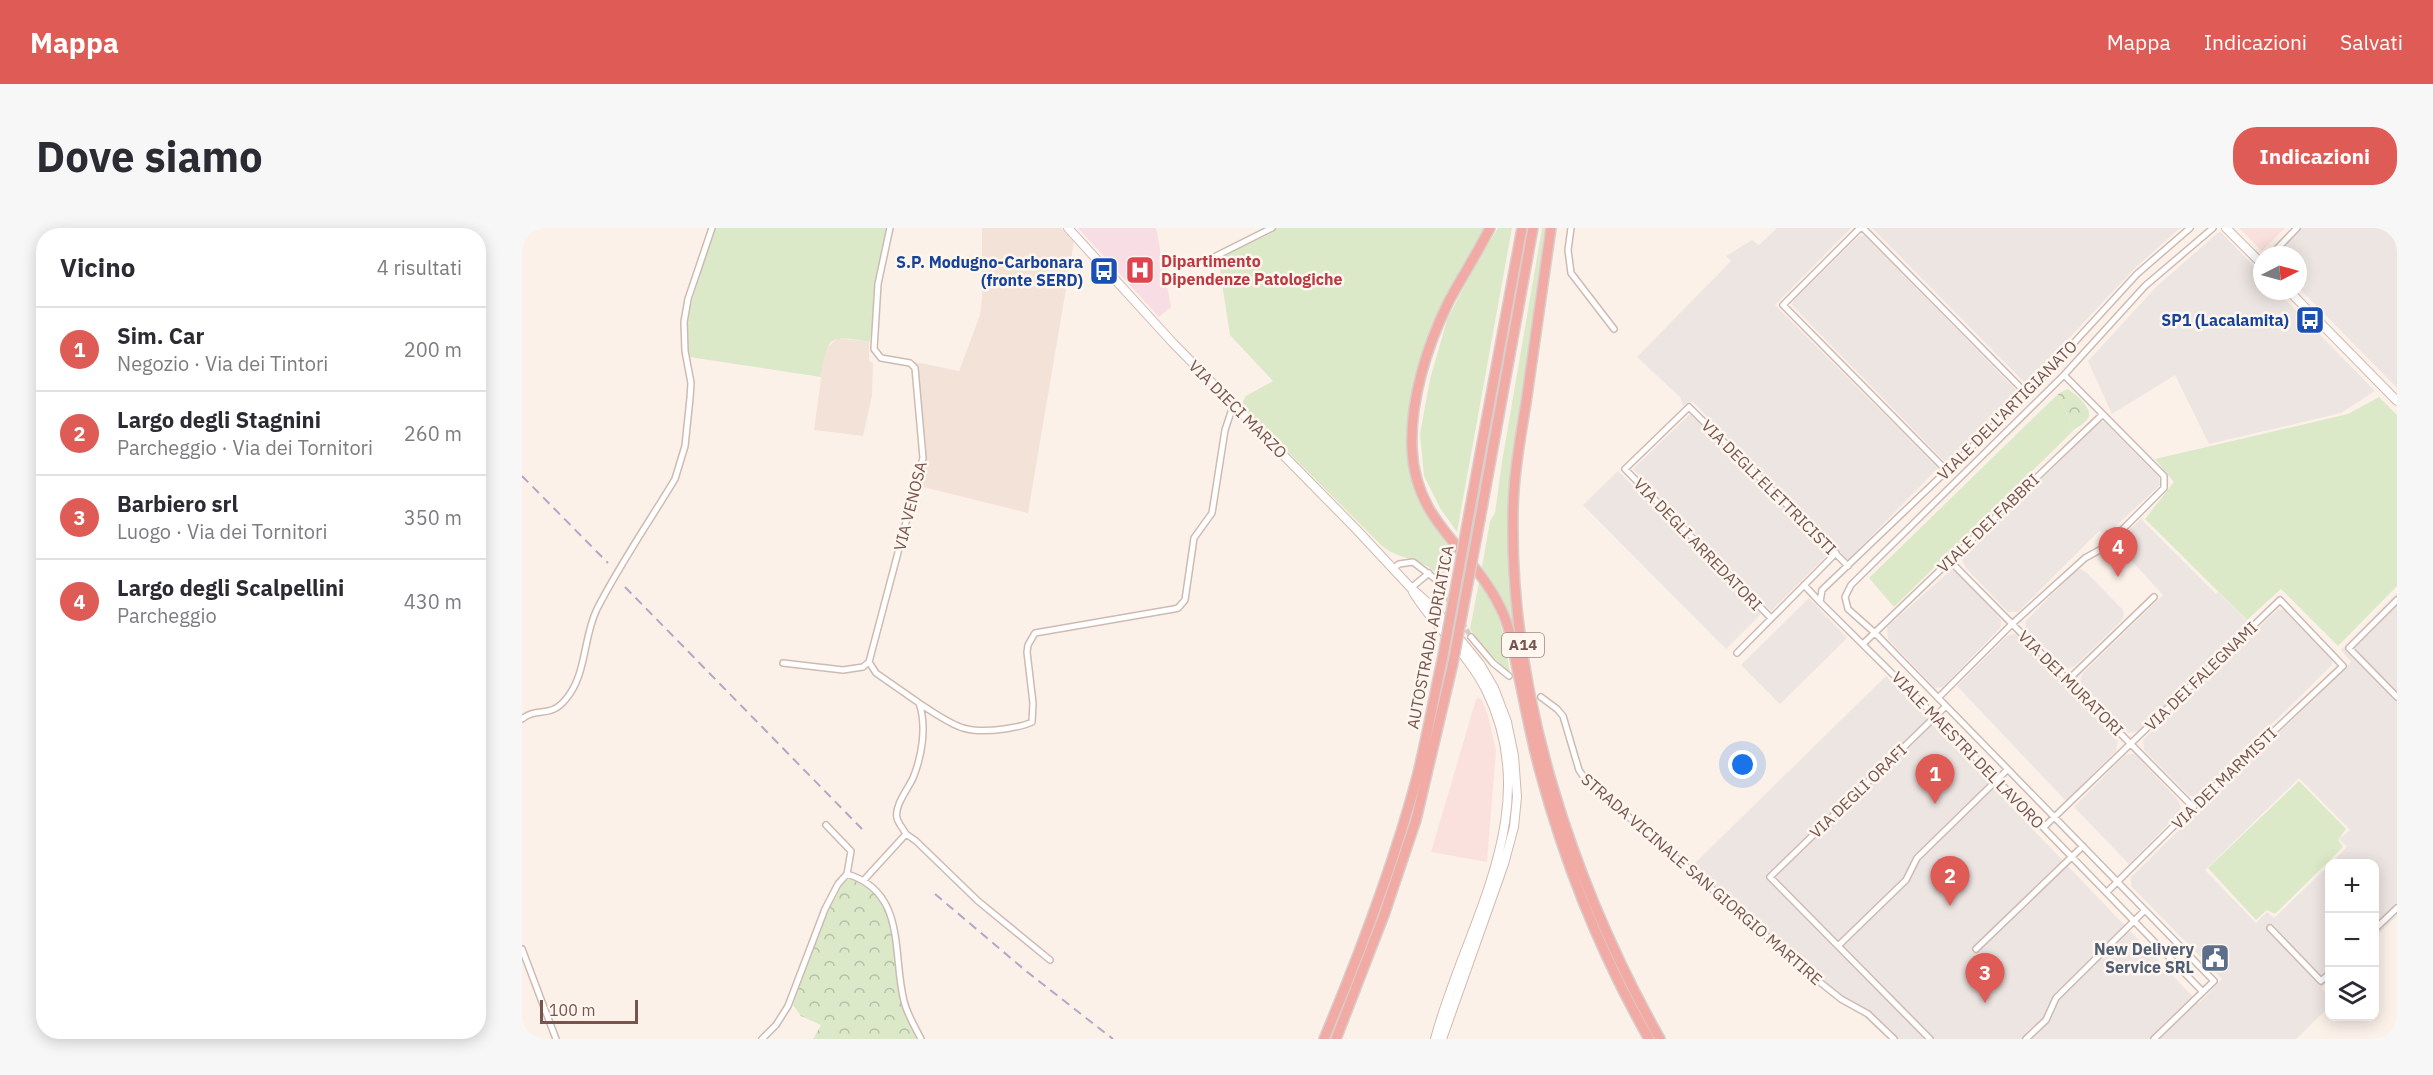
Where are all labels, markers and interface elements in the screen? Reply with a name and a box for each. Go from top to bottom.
text: Mappa [30,24,119,61]
text: Mappa [2107,28,2171,56]
text: Indicazioni [2204,28,2307,56]
text: Salvati [2340,28,2403,56]
button: Indicazioni [2233,127,2397,185]
text: Dove siamo [36,129,263,184]
north arrow [2253,246,2307,300]
text: Vicino [60,250,135,284]
place label: Dipartimento Dipendenze Patologiche [1161,251,1343,289]
place label: S.P. Modugno-Carbonara (fronte SERD) [896,252,1083,290]
text: 4 risultati [377,254,462,281]
hospital icon: Dipartimento Dipendenze Patologiche [1124,254,1156,286]
bus stop icon: S.P. Modugno-Carbonara (fronte SERD) [1088,255,1120,287]
bus stop icon: SP1 (Lacalamita) [2294,304,2326,336]
place label: SP1 (Lacalamita) [2161,310,2289,330]
text: Sim. Car [117,321,204,350]
text: 1 [74,336,86,363]
text: 200 m [404,336,462,363]
street label: VIALE DELL'ARTIGIANATO [1933,336,2081,484]
text: Negozio · Via dei Tintori [117,350,328,377]
street label: VIA DIECI MARZO [1185,356,1291,462]
text: Largo degli Stagnini [117,405,321,434]
street label: VIA DEGLI ELETTRICISTI [1697,415,1841,559]
text: 2 [74,420,86,447]
text: 260 m [404,420,462,447]
text: Parcheggio · Via dei Tornitori [117,434,373,461]
street label: VIA VENOSA [889,459,931,553]
street label: VIALE DEI FABBRI [1933,469,2043,577]
street label: VIA DEGLI ARREDATORI [1630,474,1766,614]
text: Barbiero srl [117,489,238,518]
text: 3 [74,504,86,531]
text: 350 m [404,504,462,531]
text: Luogo · Via dei Tornitori [117,518,327,545]
pin: 4 [2098,528,2138,577]
street label: AUTOSTRADA ADRIATICA [1402,543,1458,731]
text: Largo degli Scalpellini [117,573,344,602]
text: 4 [74,588,86,615]
text: 430 m [404,588,462,615]
text: Parcheggio [117,602,217,629]
street label: VIA DEI FALEGNAMI [2141,617,2261,735]
street label: VIA DEI MURATORI [2014,626,2128,740]
road number: A14 [1502,633,1544,657]
street label: VIALE MAESTRI DEL LAVORO [1888,667,2048,833]
street label: VIA DEI MARMISTI [2167,723,2281,833]
street label: VIA DEGLI ORAFI [1805,740,1911,842]
your location [1728,750,1757,779]
pin: 1 [1916,754,1954,804]
street label: STRADA VICINALE SAN GIORGIO MARTIRE [1577,769,1827,989]
pin: 2 [1930,856,1970,906]
map controls [2325,859,2379,1021]
button: + [2325,859,2379,913]
button: − [2325,913,2379,967]
place label: New Delivery Service SRL [2094,939,2194,977]
public building icon: New Delivery Service SRL [2199,942,2231,974]
pin: 3 [1966,954,2004,1003]
button: layers [2325,967,2379,1021]
scale bar [540,997,638,1024]
text: 100 m [549,1000,596,1020]

